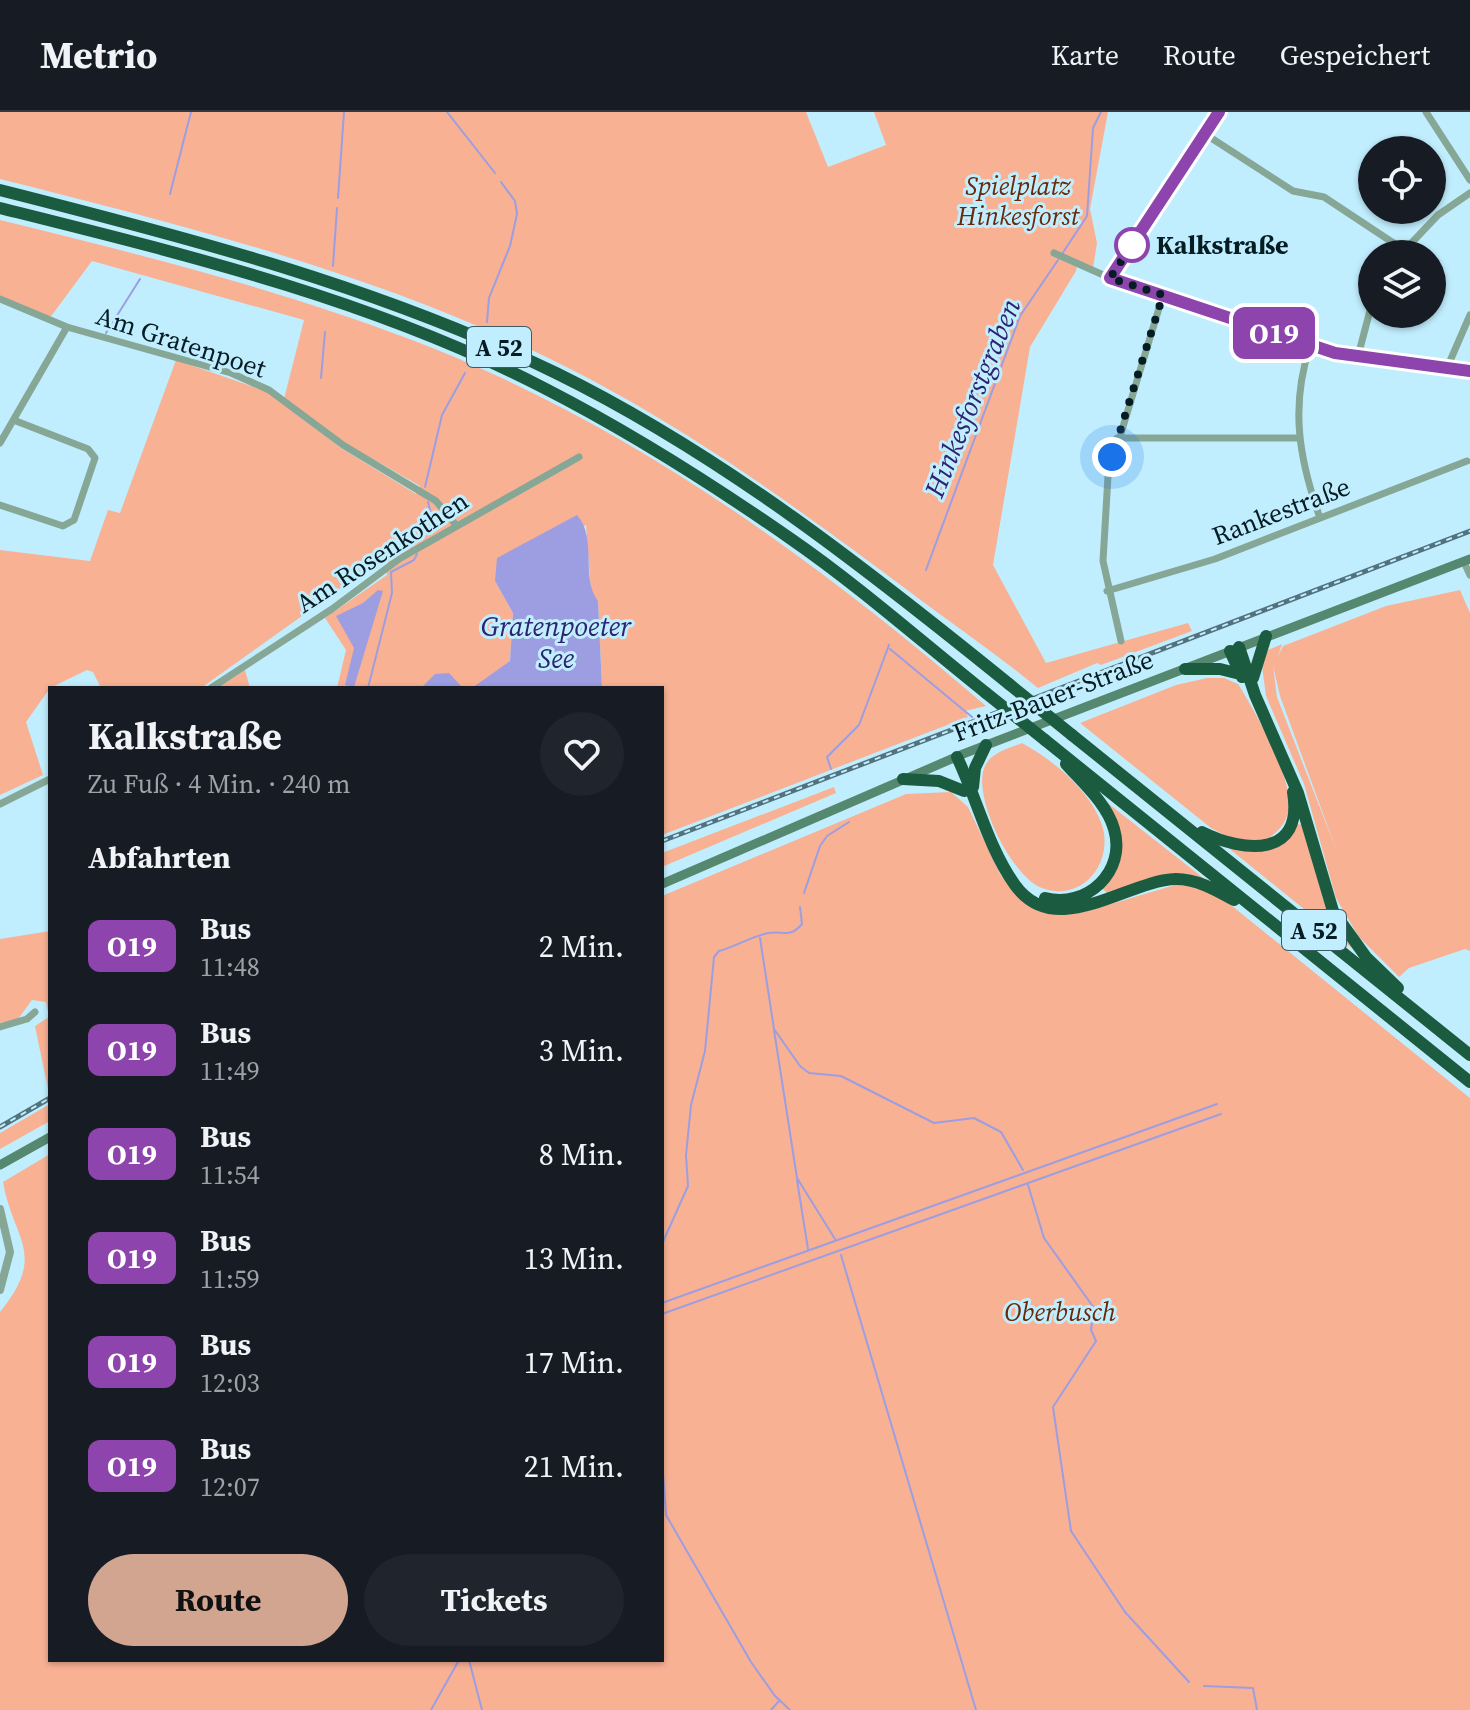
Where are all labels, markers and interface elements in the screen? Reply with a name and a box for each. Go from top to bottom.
text: Metrio [40,29,158,81]
text: Karte [1051,36,1119,74]
text: Route [1163,36,1236,74]
text: Gespeichert [1280,36,1430,74]
map controls [1358,136,1446,328]
button: locate [1358,136,1446,224]
park label: Spielplatz Hinkesforst [956,168,1081,234]
place label: Kalkstraße [1156,227,1289,263]
marker: Kalkstraße [1115,228,1149,262]
button: layers [1358,240,1446,328]
water label: Hinkesforstgraben [914,293,1029,504]
street label: Am Gratenpoet [91,298,271,387]
line badge: O19 [1228,307,1320,359]
text: O19 [1249,314,1299,352]
road number: A 52 [467,327,531,367]
your location [1092,437,1132,477]
street label: Rankestraße [1207,468,1355,554]
street label: Am Rosenkothen [289,483,475,621]
water label: Gratenpoeter See [481,607,632,677]
street label: Fritz-Bauer-Straße [948,641,1158,751]
text: Kalkstraße [88,710,282,762]
button: heart [540,712,624,796]
text: Zu Fuß · 4 Min. · 240 m [88,766,350,802]
text: Abfahrten [88,837,231,878]
text: Bus [200,908,251,949]
road number: A 52 [1282,910,1346,950]
text: 2 Min. [539,926,624,967]
text: O19 [107,927,157,965]
text: 11:48 [200,949,260,985]
text: Bus [200,1012,251,1053]
text: 3 Min. [539,1030,624,1071]
text: O19 [107,1031,157,1069]
text: 11:49 [200,1053,260,1089]
text: Bus [200,1116,251,1157]
text: 8 Min. [539,1134,624,1175]
text: O19 [107,1135,157,1173]
text: 11:54 [200,1157,260,1193]
text: Bus [200,1220,251,1261]
text: 13 Min. [524,1238,624,1279]
text: O19 [107,1239,157,1277]
text: 11:59 [200,1261,260,1297]
park label: Oberbusch [1004,1294,1116,1330]
text: Bus [200,1324,251,1365]
text: 17 Min. [524,1342,624,1383]
text: O19 [107,1343,157,1381]
text: 12:03 [200,1365,260,1401]
text: Bus [200,1428,251,1469]
text: 21 Min. [524,1446,624,1487]
text: O19 [107,1447,157,1485]
text: 12:07 [200,1469,260,1505]
button: Route [88,1554,348,1646]
button: Tickets [364,1554,624,1646]

